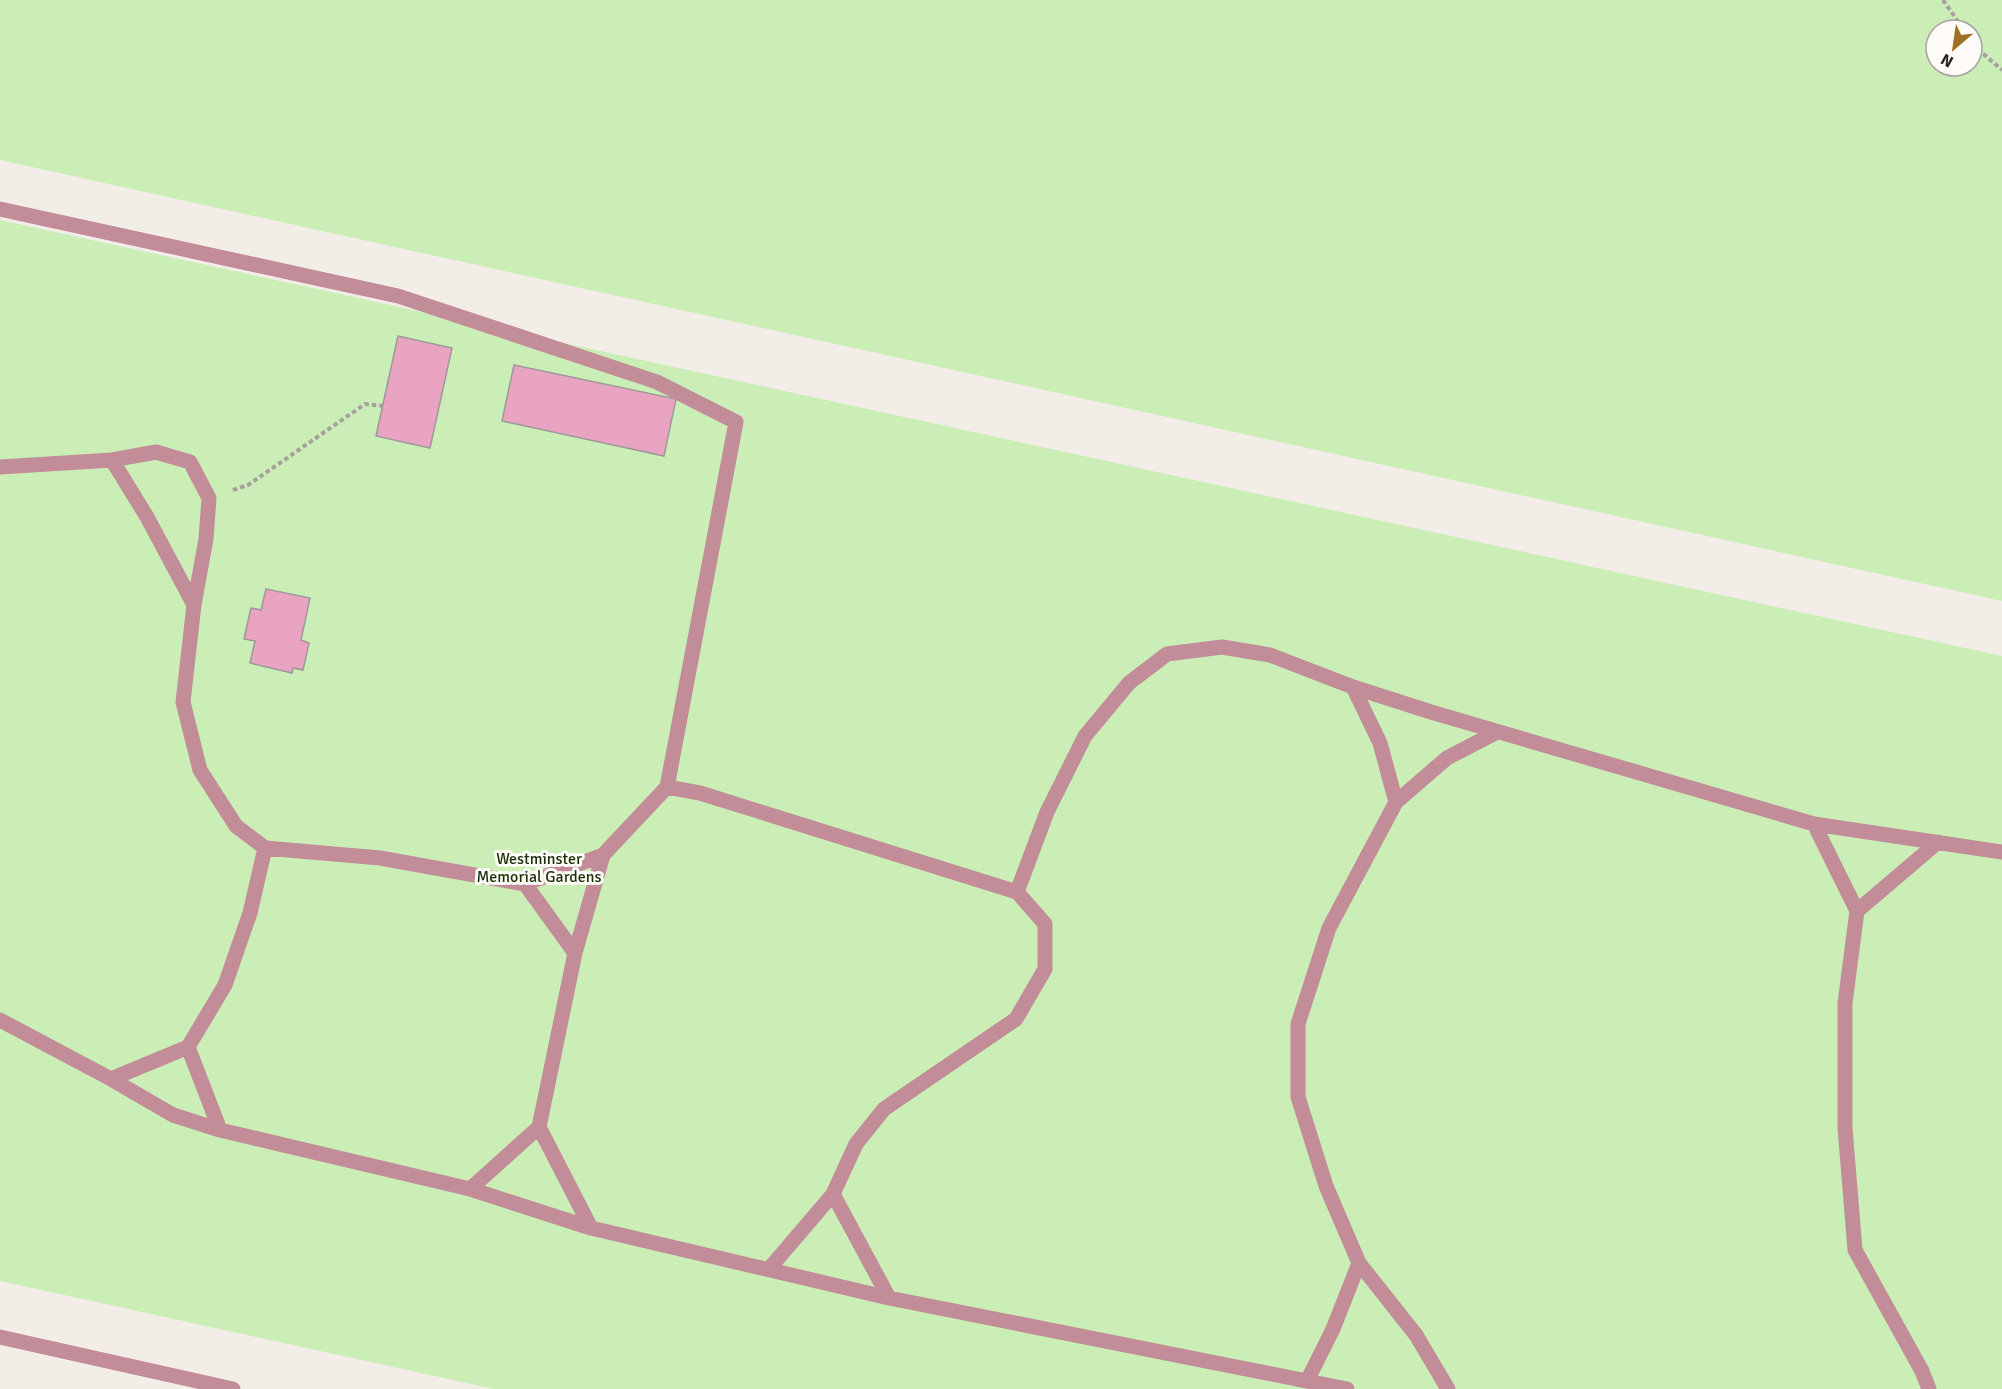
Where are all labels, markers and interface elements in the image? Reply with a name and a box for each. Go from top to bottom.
north arrow [1924,18,1984,78]
text: N [1937,49,1957,72]
park label: Westminster Memorial Gardens [476,849,602,887]

